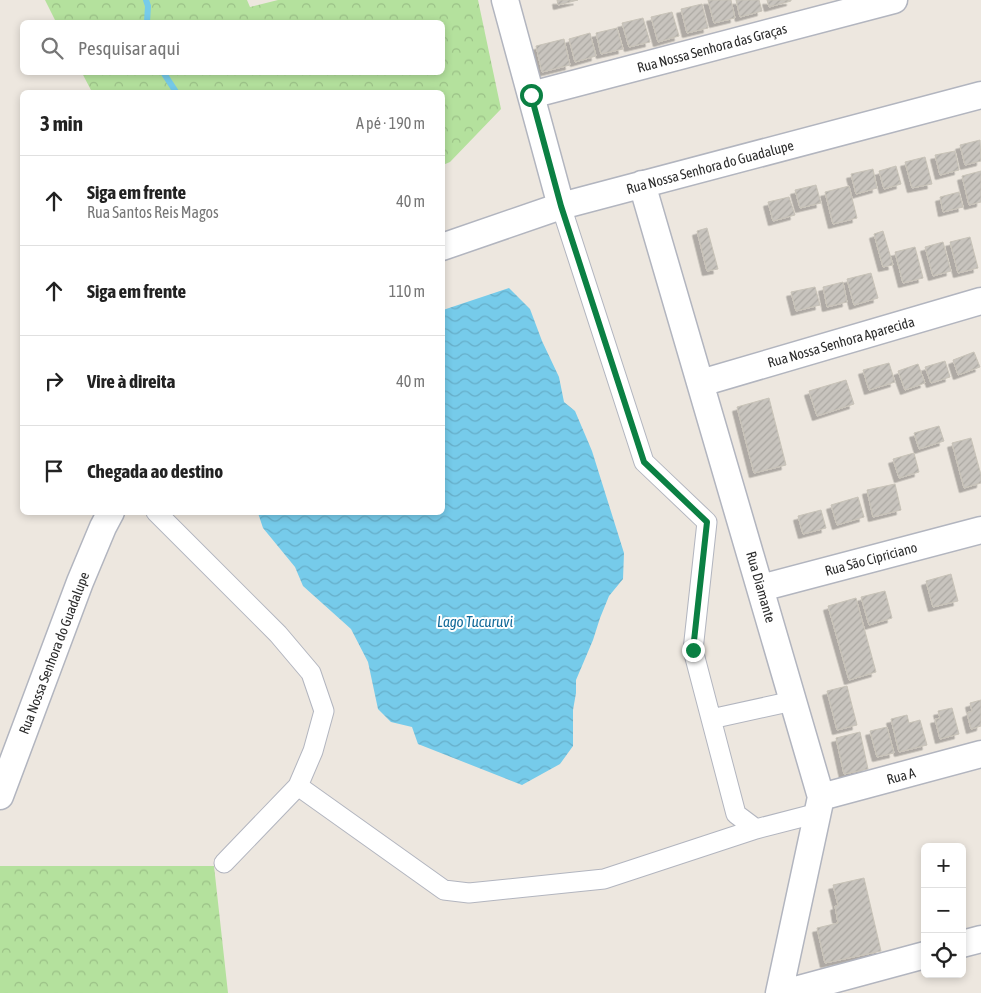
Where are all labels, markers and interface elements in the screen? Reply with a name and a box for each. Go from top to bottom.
search box [20,20,445,75]
street label: Rua Nossa Senhora das Graças [635,20,789,76]
icon: search [38,34,66,62]
text: Pesquisar aqui [78,37,180,59]
route start [520,84,543,107]
text: 3 min [40,111,83,135]
text: A pé · 190 m [356,114,425,132]
street label: Rua Nossa Senhora do Guadalupe [625,137,795,197]
text: Siga em frente [87,181,186,203]
icon: ahead [40,187,68,215]
text: 40 m [396,192,425,210]
text: Rua Santos Reis Magos [87,203,219,221]
icon: ahead [40,277,68,305]
text: Siga em frente [87,280,186,302]
text: 110 m [389,282,425,300]
street label: Rua Nossa Senhora Aparecida [766,313,916,371]
icon: right [40,367,68,395]
text: Vire à direita [87,370,175,392]
text: 40 m [396,372,425,390]
icon: arrive [40,457,68,485]
text: Chegada ao destino [87,460,223,482]
street label: Rua São Cipriciano [823,539,919,579]
street label: Rua Diamante [743,550,779,624]
street label: Rua Nossa Senhora do Guadalupe [16,570,92,736]
water label: Lago Tucuruvi [437,613,513,630]
route end [682,639,705,662]
street label: Rua A [885,764,917,787]
map controls [921,843,966,978]
button: + [921,843,966,888]
button: − [921,888,966,933]
button: locate [921,933,966,978]

